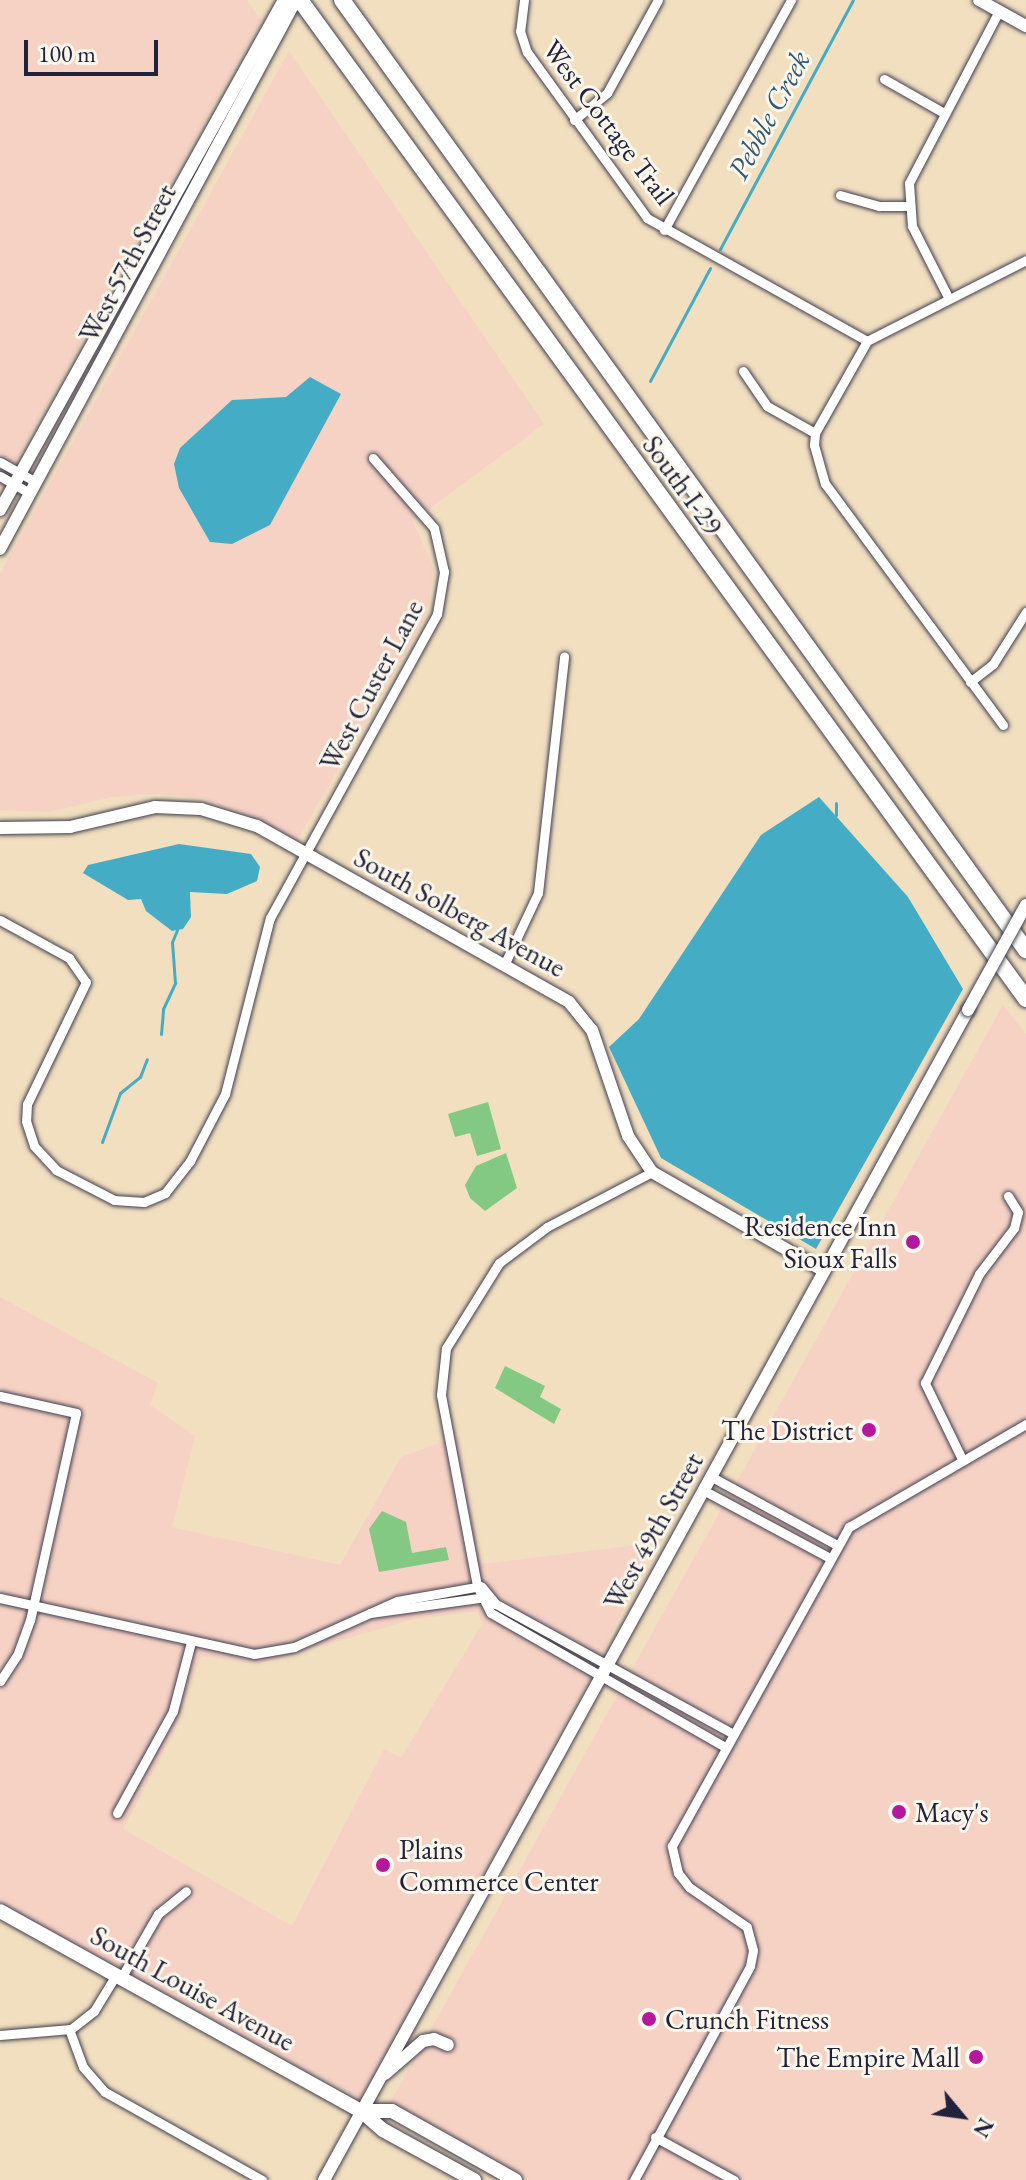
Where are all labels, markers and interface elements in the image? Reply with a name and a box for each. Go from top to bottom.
scale bar [28,24,162,74]
street label: West Cottage Trail [536,33,682,211]
text: 100 m [38,38,96,69]
water label: Pebble Creek [720,44,818,186]
street label: West 57th Street [71,178,183,348]
street label: South I-29 [636,429,730,541]
street label: West Custer Lane [312,594,430,776]
street label: South Solberg Avenue [348,840,572,984]
place label: Residence Inn Sioux Falls [744,1209,897,1275]
marker: Residence Inn Sioux Falls [904,1233,922,1251]
place label: The District [721,1413,853,1447]
marker: The District [860,1421,878,1439]
street label: West 49th Street [596,1447,710,1615]
place label: Macy's [915,1795,989,1829]
marker: Macy's [890,1803,908,1821]
place label: Plains Commerce Center [399,1832,599,1898]
marker: Plains Commerce Center [374,1856,392,1874]
street label: South Louise Avenue [85,1918,301,2058]
place label: Crunch Fitness [665,2002,829,2036]
marker: Crunch Fitness [640,2010,658,2028]
place label: The Empire Mall [776,2040,960,2074]
marker: The Empire Mall [967,2048,985,2066]
north arrow [922,2076,1002,2156]
text: N [966,2113,1000,2143]

